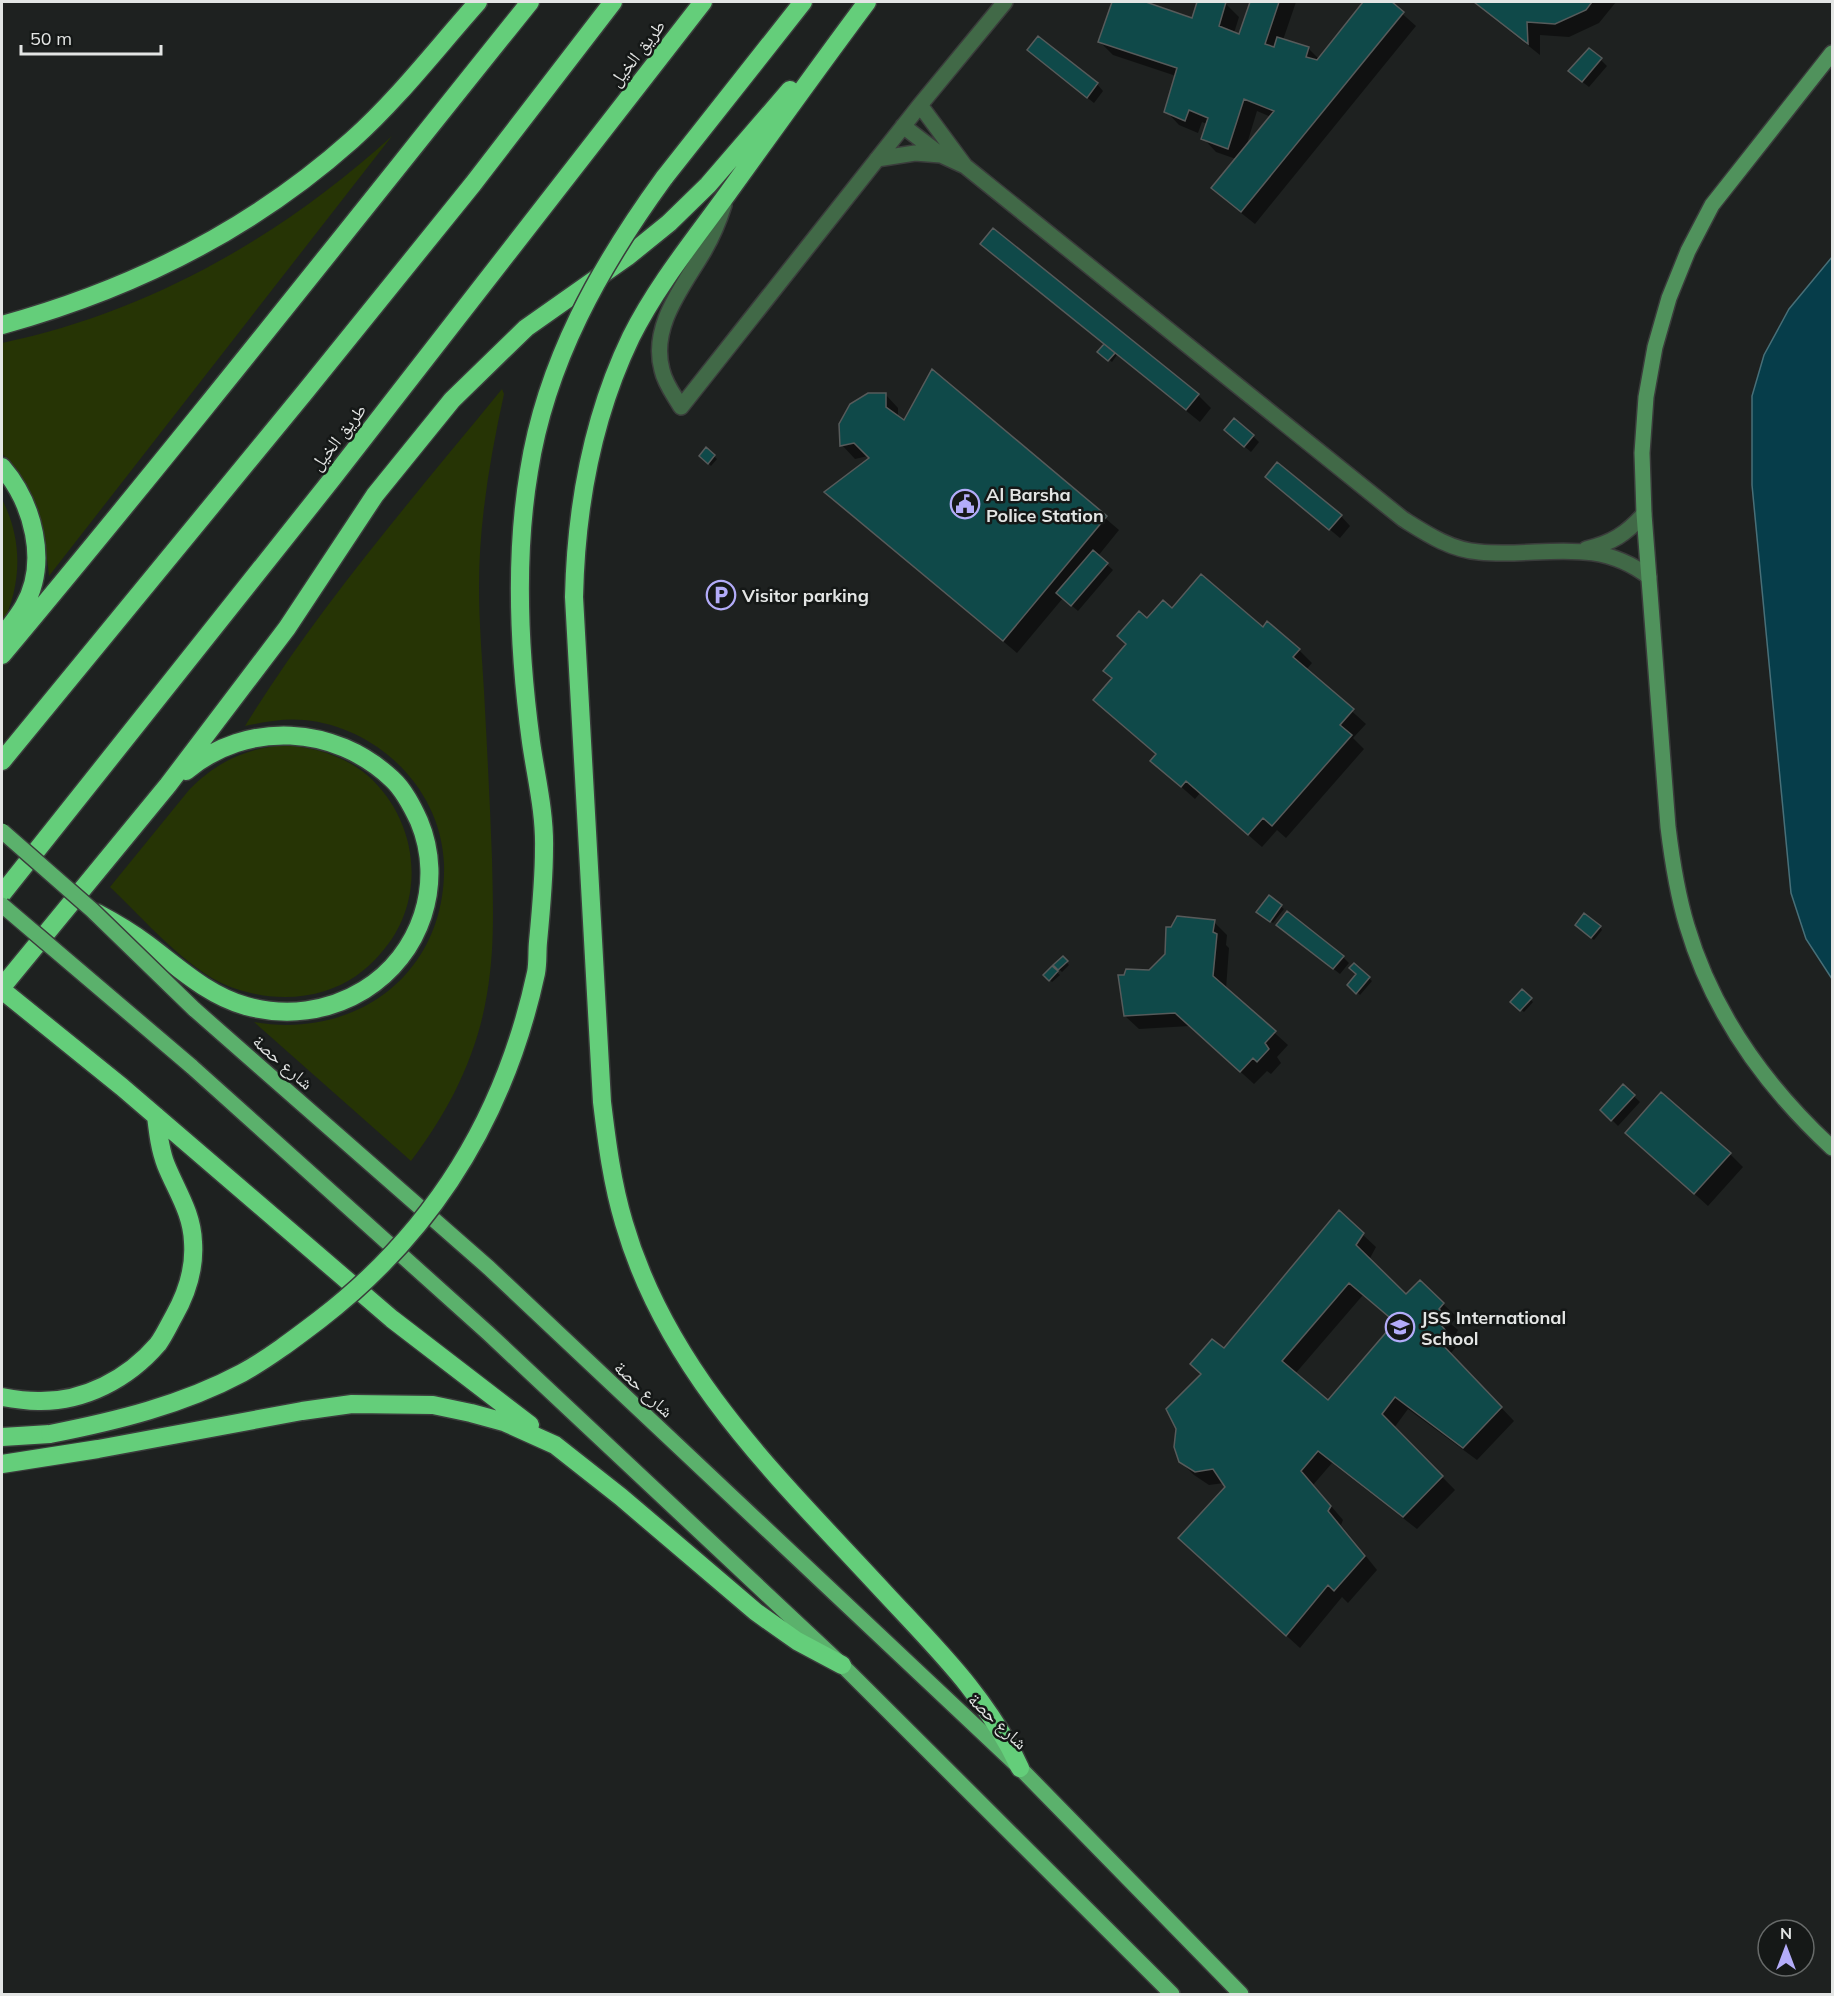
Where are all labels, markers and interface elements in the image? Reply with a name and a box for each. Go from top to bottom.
street label: طريق الخيل [604,15,670,91]
scale bar [21,18,160,56]
text: 50 m [30,27,72,50]
street label: طريق الخيل [305,399,371,475]
place label: Al Barsha Police Station [986,483,1104,527]
public building icon: Al Barsha Police Station [949,488,981,520]
parking icon: Visitor parking [705,579,737,611]
place label: Visitor parking [741,584,869,607]
street label: شارع حصة [248,1030,318,1094]
place label: JSS International School [1421,1306,1566,1350]
school or university icon: JSS International School [1384,1311,1416,1343]
street label: شارع حصة [610,1356,678,1422]
street label: شارع حصة [964,1688,1032,1754]
north arrow [1756,1918,1816,1978]
text: N [1780,1923,1792,1943]

